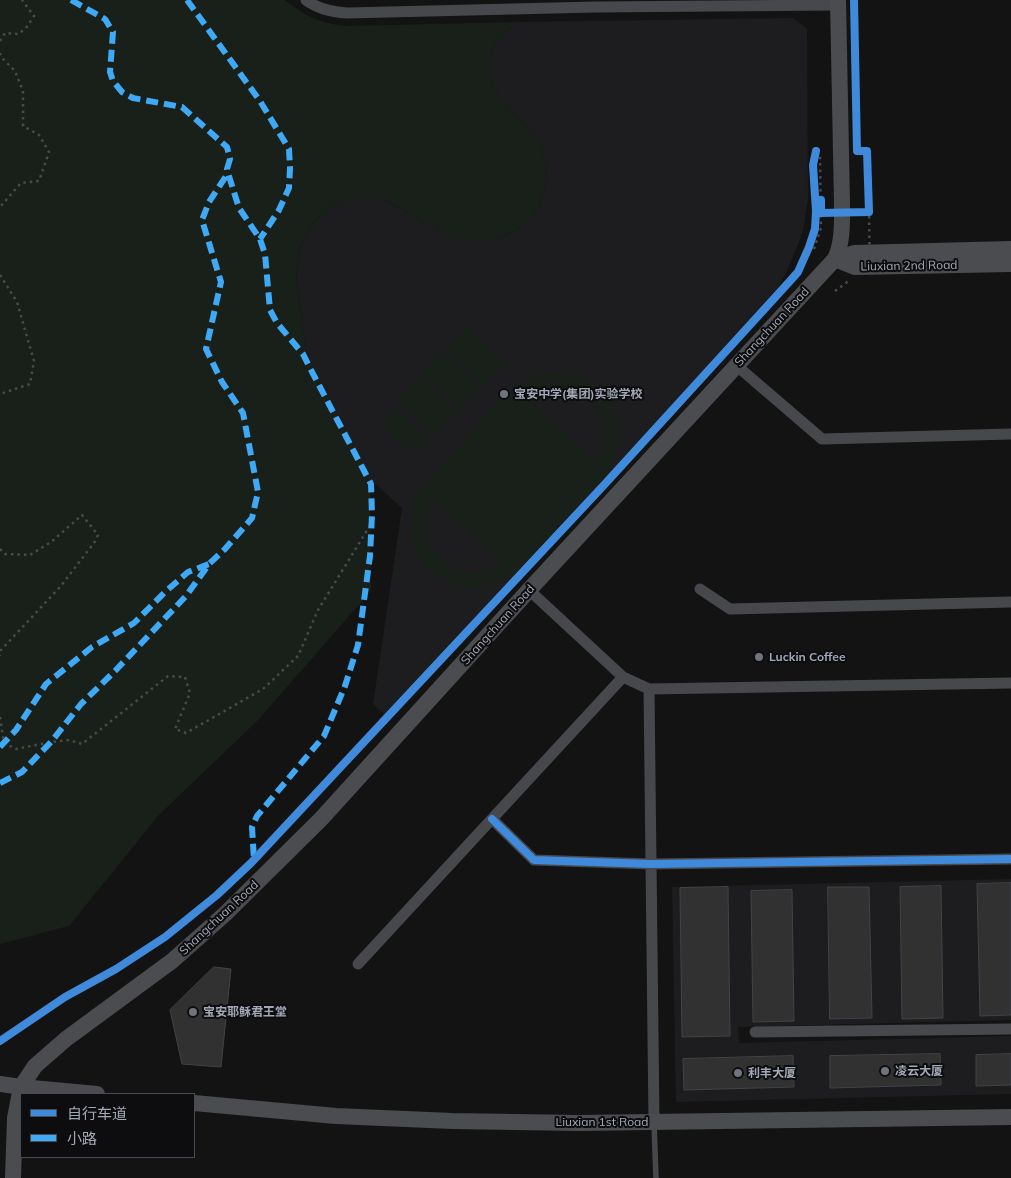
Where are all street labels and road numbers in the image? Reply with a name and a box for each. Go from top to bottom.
street label: Liuxian 2nd Road [860,258,958,274]
street label: Shangchuan Road [732,285,812,369]
street label: Shangchuan Road [458,582,538,668]
street label: Shangchuan Road [177,878,261,958]
street label: Liuxian 1st Road [556,1115,648,1129]

